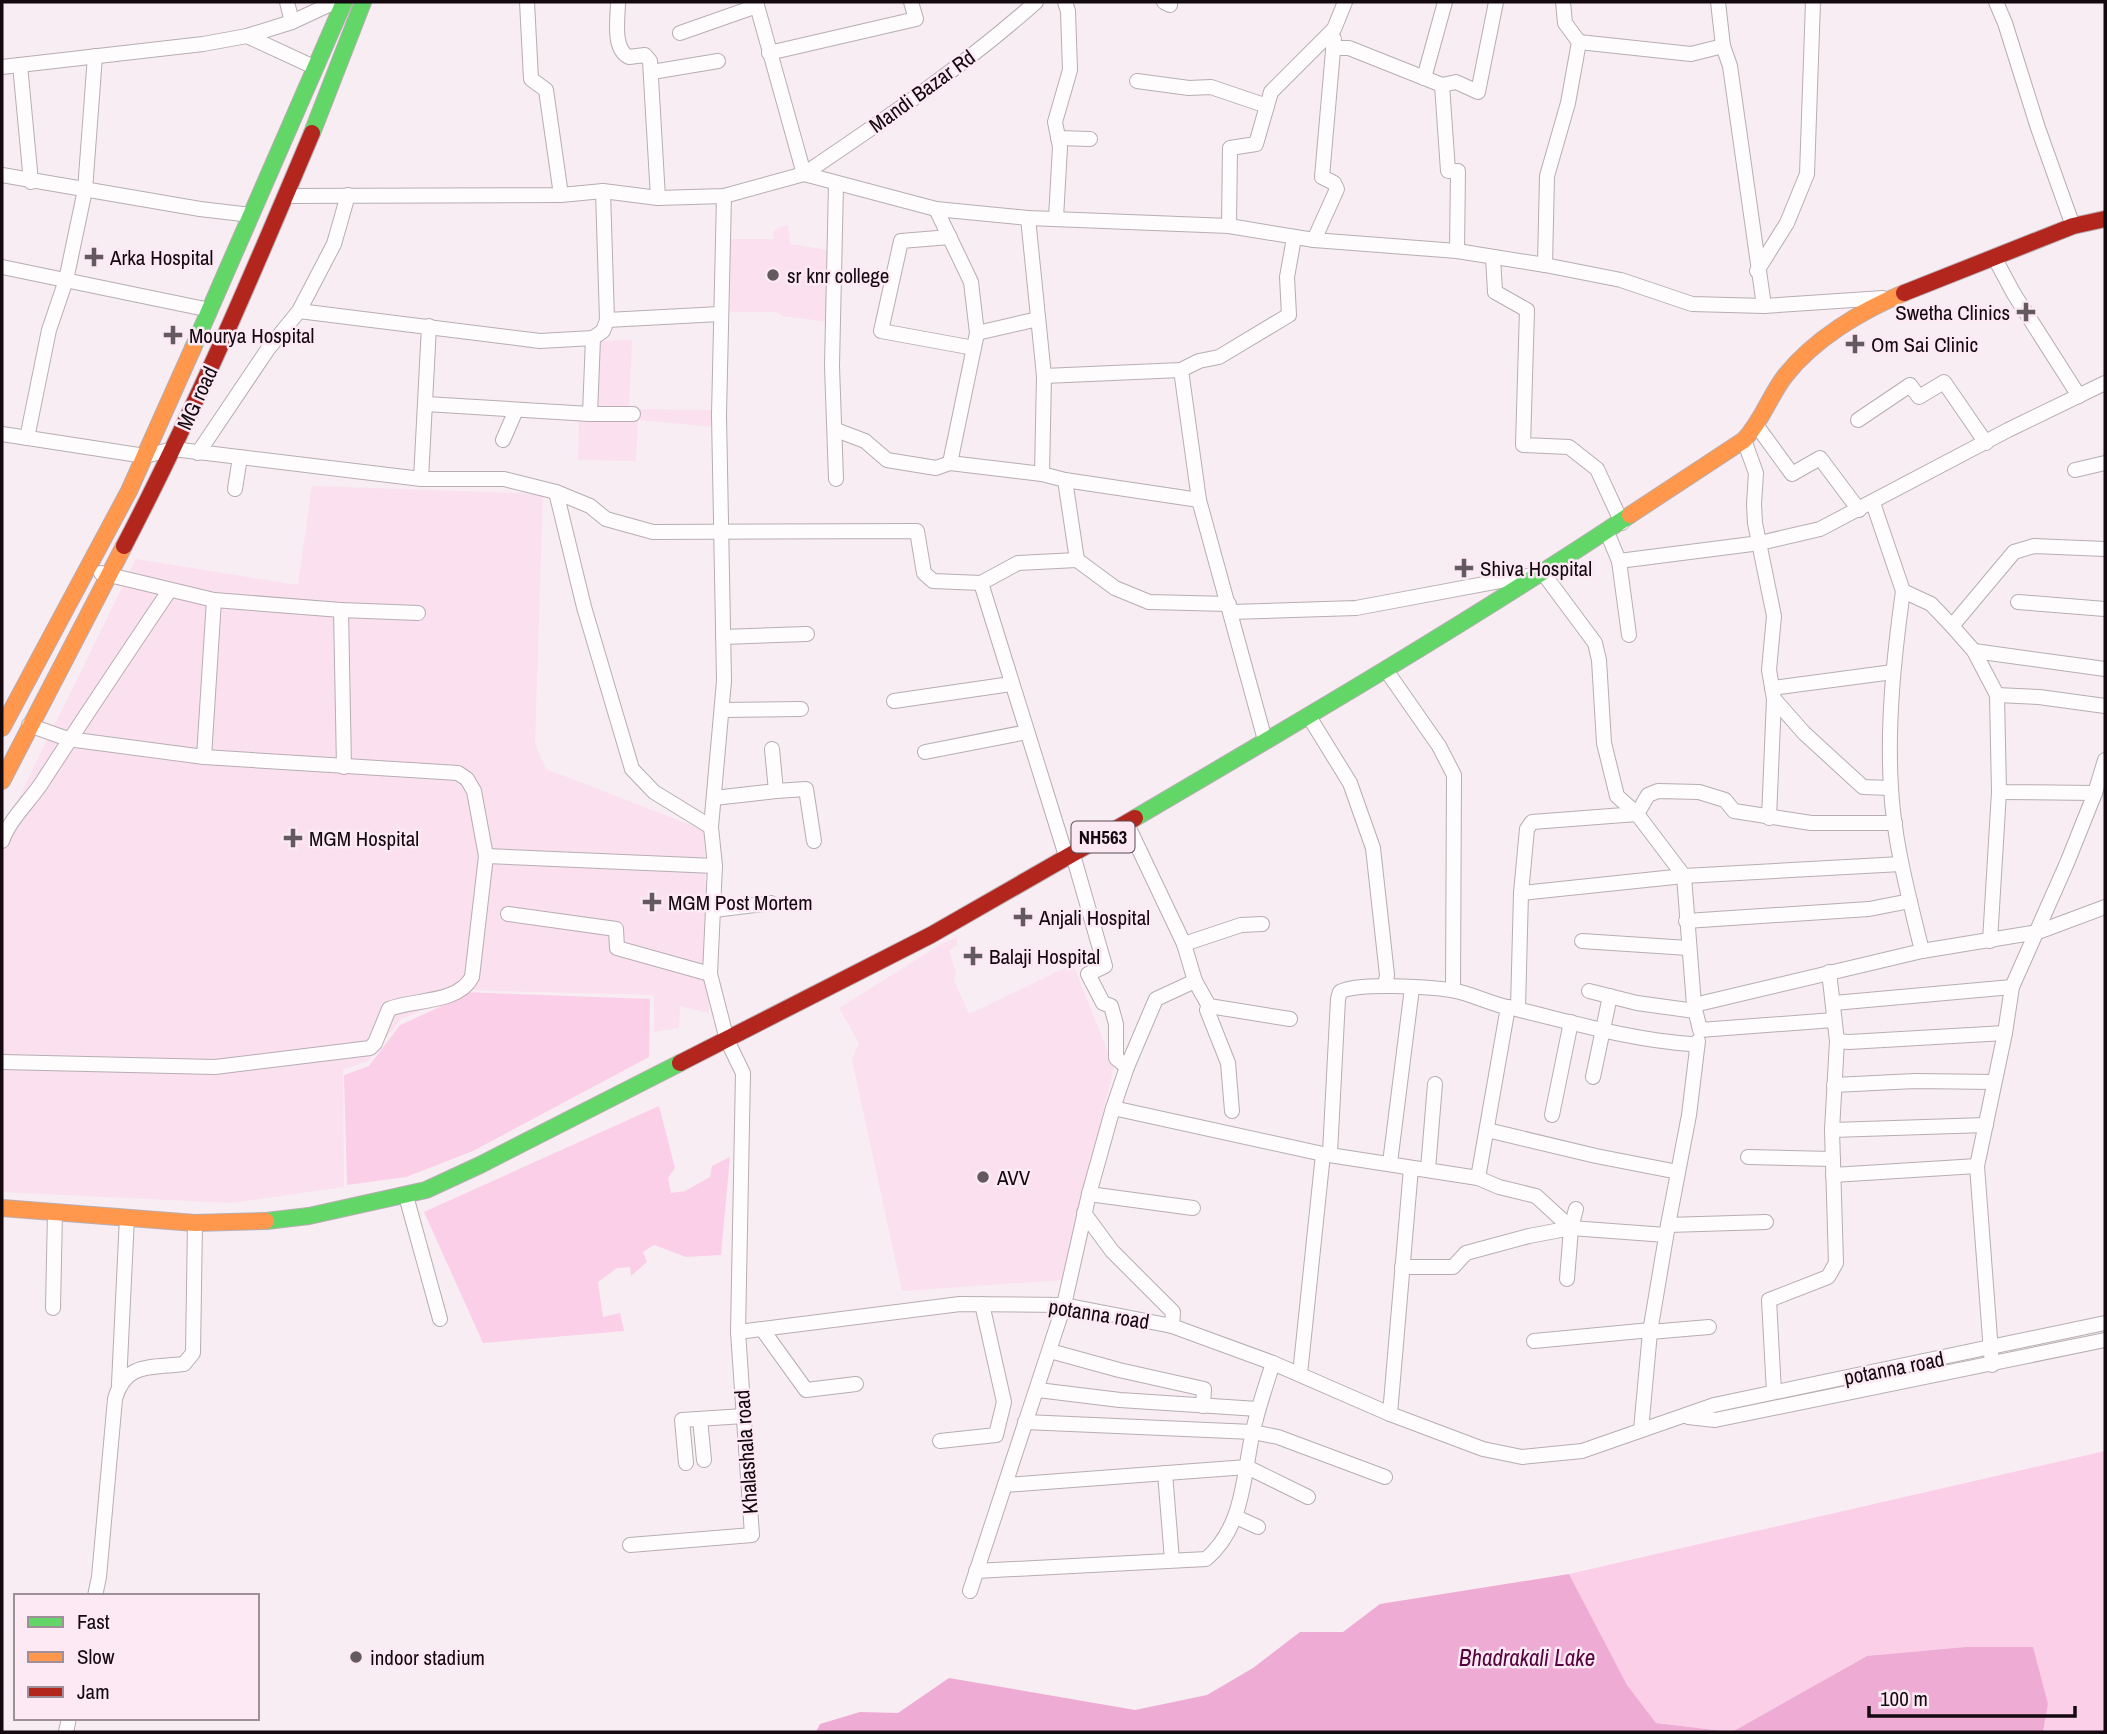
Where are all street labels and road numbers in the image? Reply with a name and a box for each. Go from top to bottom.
street label: Mandi Bazar Rd [863,43,981,139]
street label: MG road [170,362,224,434]
road number: NH563 [1072,822,1134,852]
street label: potanna road [1047,1292,1151,1336]
street label: potanna road [1841,1344,1947,1392]
street label: Khalashala road [727,1389,765,1515]

